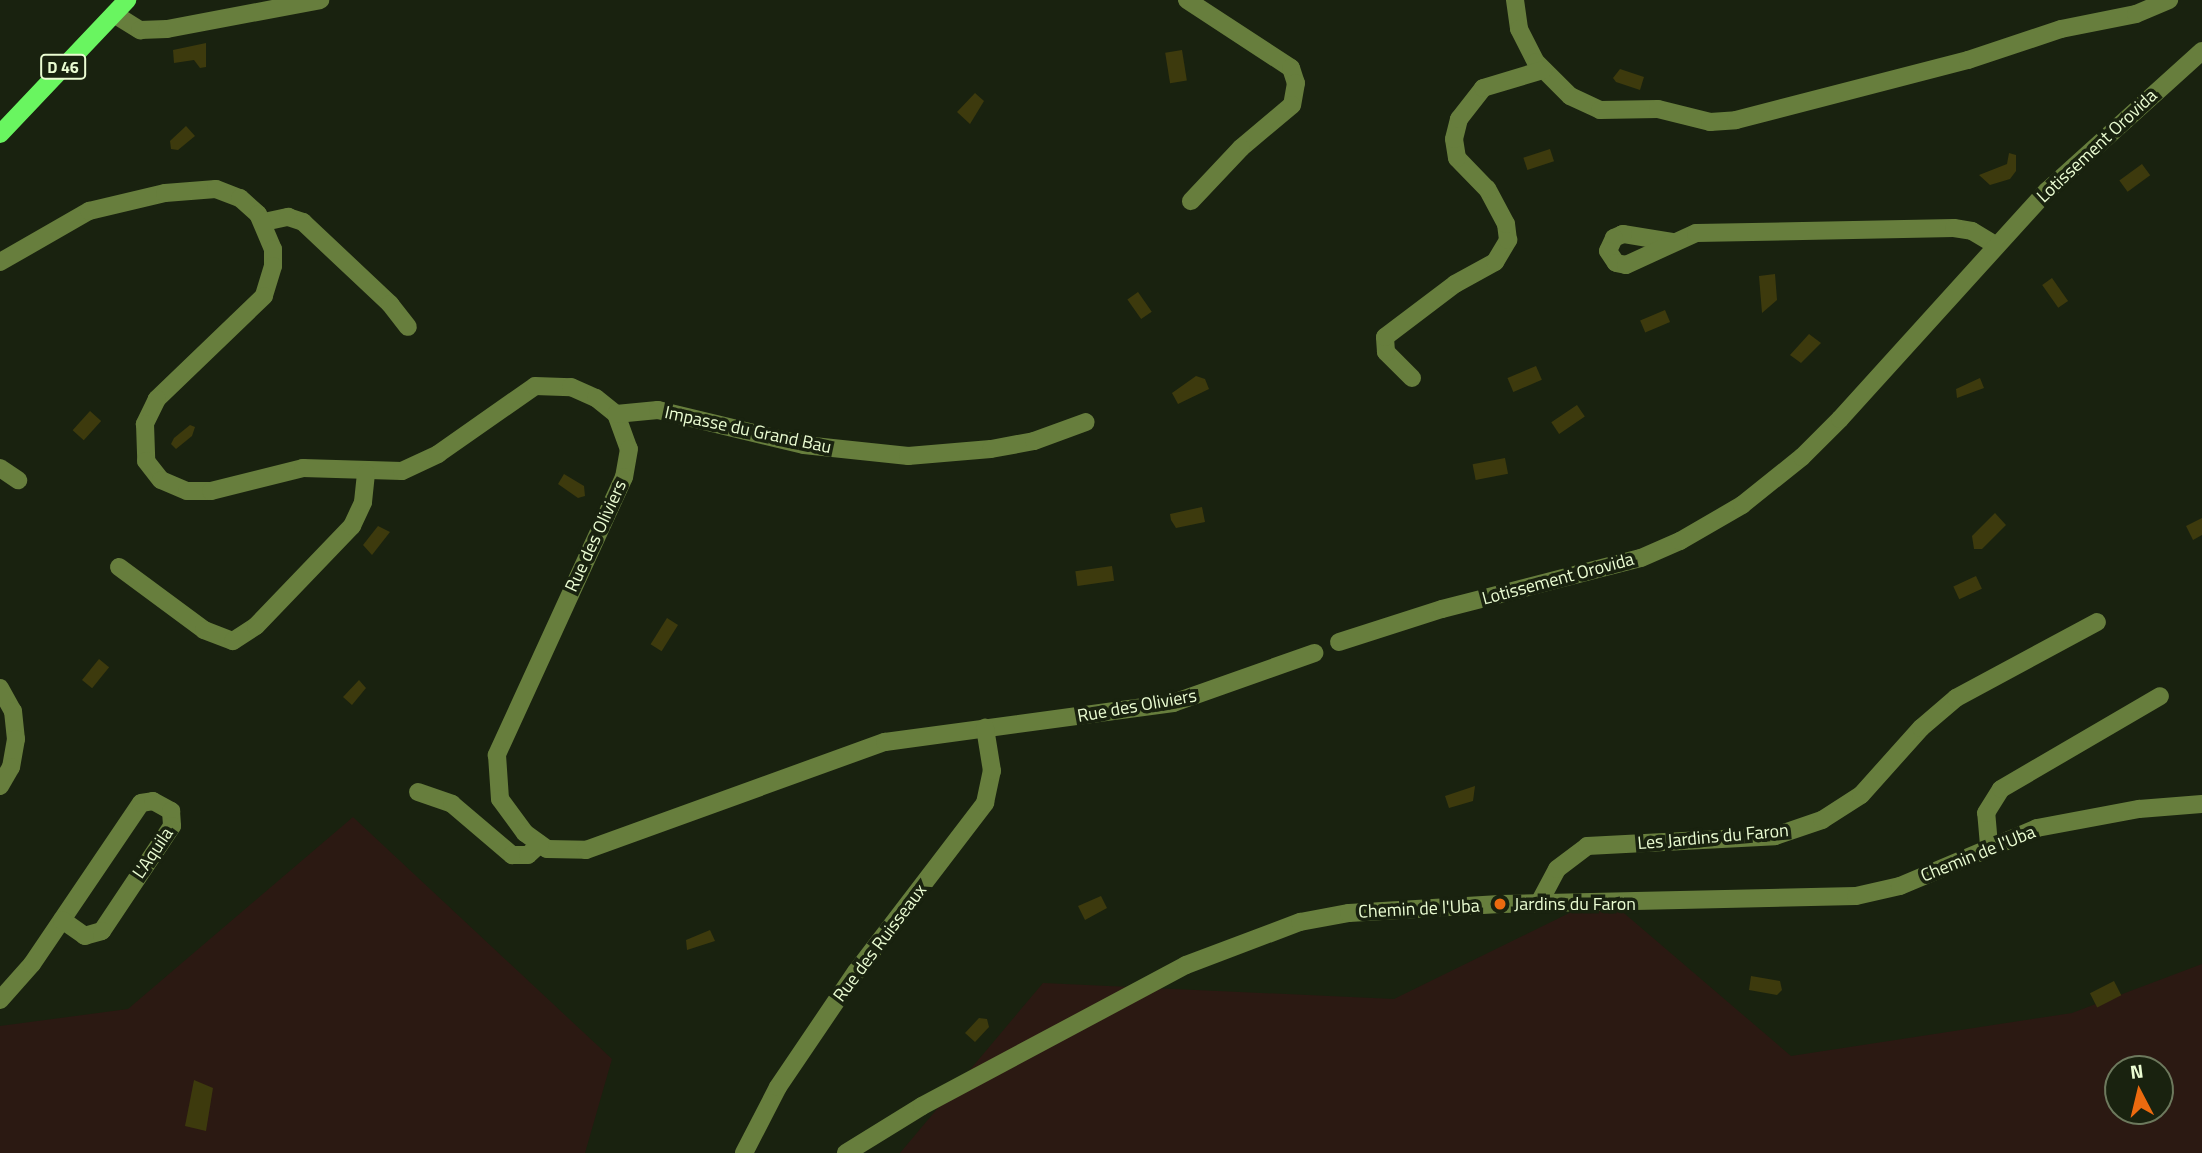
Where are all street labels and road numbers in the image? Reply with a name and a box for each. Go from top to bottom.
road number: D 46 [38,54,88,80]
street label: Lotissement Orovida [2032,85,2162,207]
street label: Impasse du Grand Bau [663,402,833,458]
street label: Rue des Oliviers [561,477,631,595]
street label: Lotissement Orovida [1480,548,1636,610]
street label: Rue des Oliviers [1076,685,1198,727]
street label: Les Jardins du Faron [1636,820,1790,854]
street label: Chemin de l'Uba [1918,821,2038,887]
street label: L'Aquila [128,823,178,883]
street label: Rue des Ruisseaux [829,880,931,1006]
street label: Chemin de l'Uba [1358,895,1480,923]

